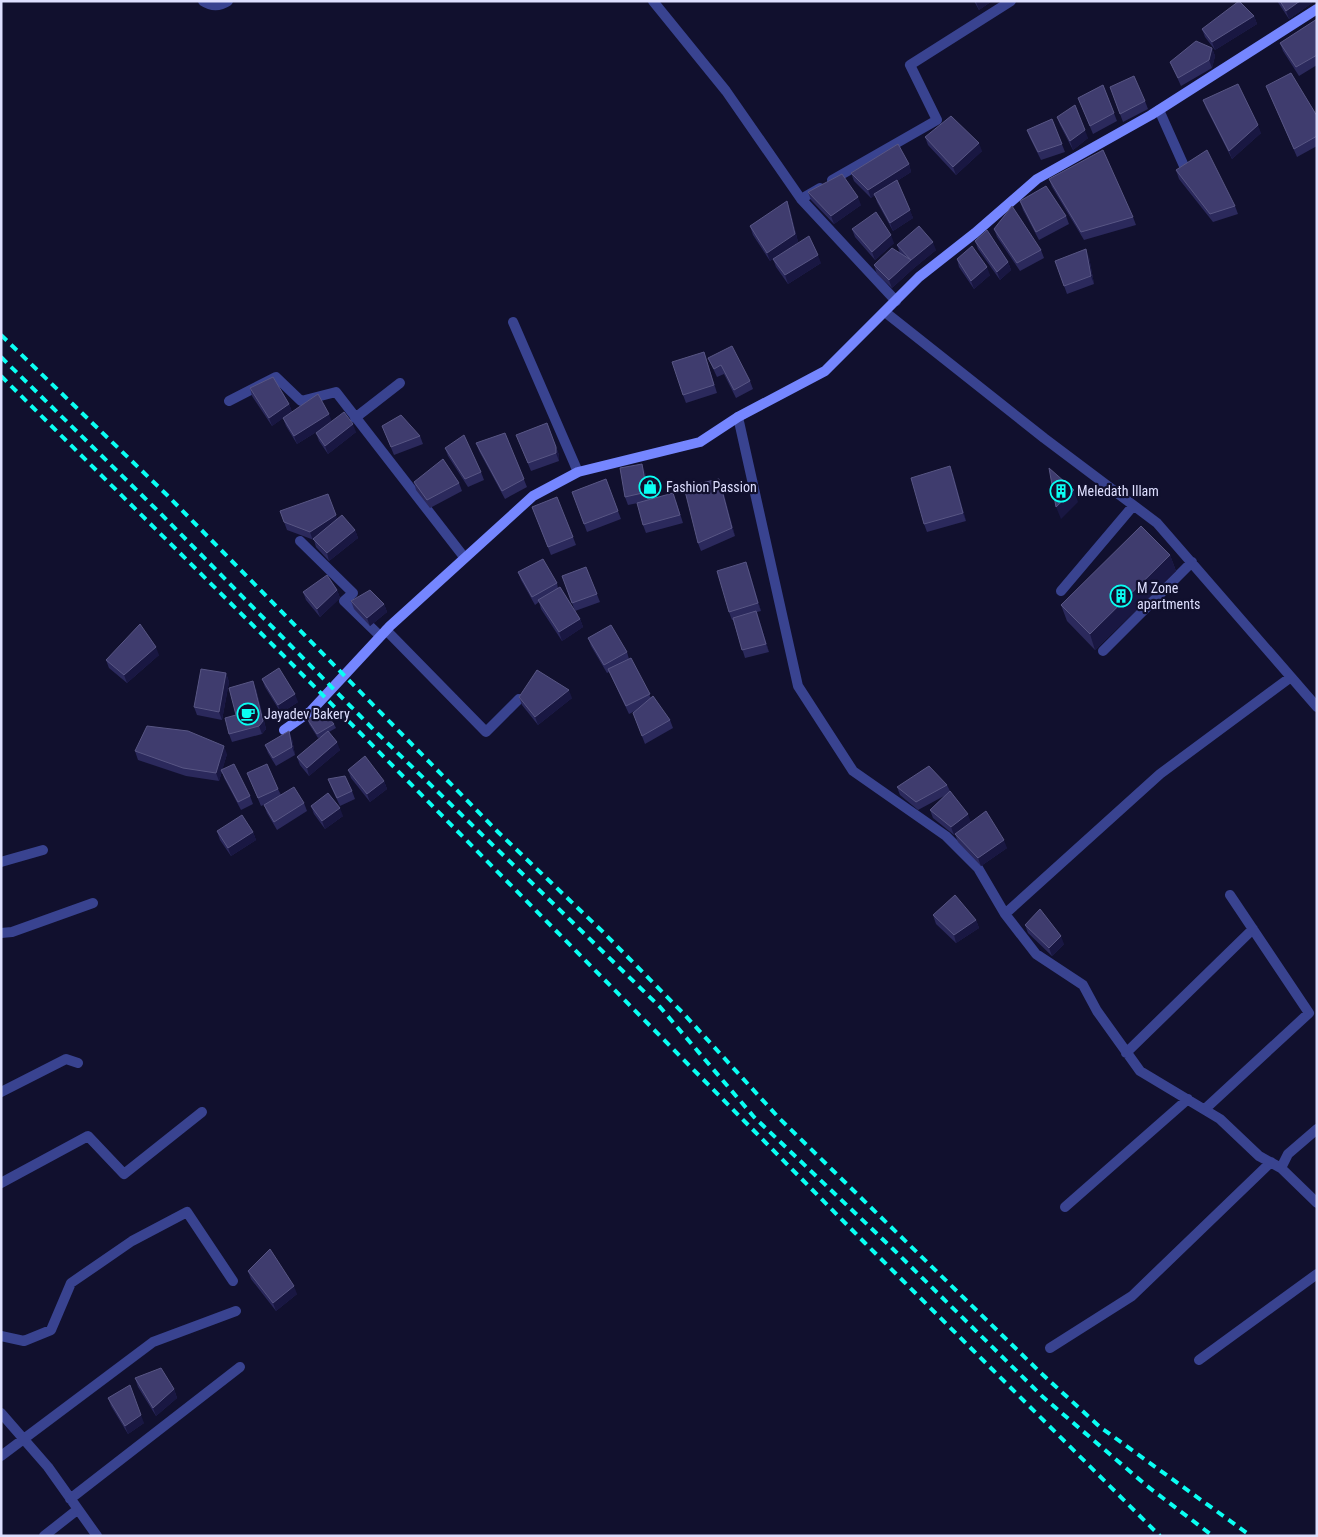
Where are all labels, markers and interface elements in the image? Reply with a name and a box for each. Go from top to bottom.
shop icon: Fashion Passion [638,475,662,499]
place label: Fashion Passion [666,479,757,495]
building icon: Meledath Illam [1049,479,1073,503]
place label: Meledath Illam [1077,483,1159,499]
place label: M Zone apartments [1137,580,1200,612]
building icon: M Zone apartments [1109,584,1133,608]
cafe icon: Jayadev Bakery [236,702,260,726]
place label: Jayadev Bakery [264,706,350,722]

